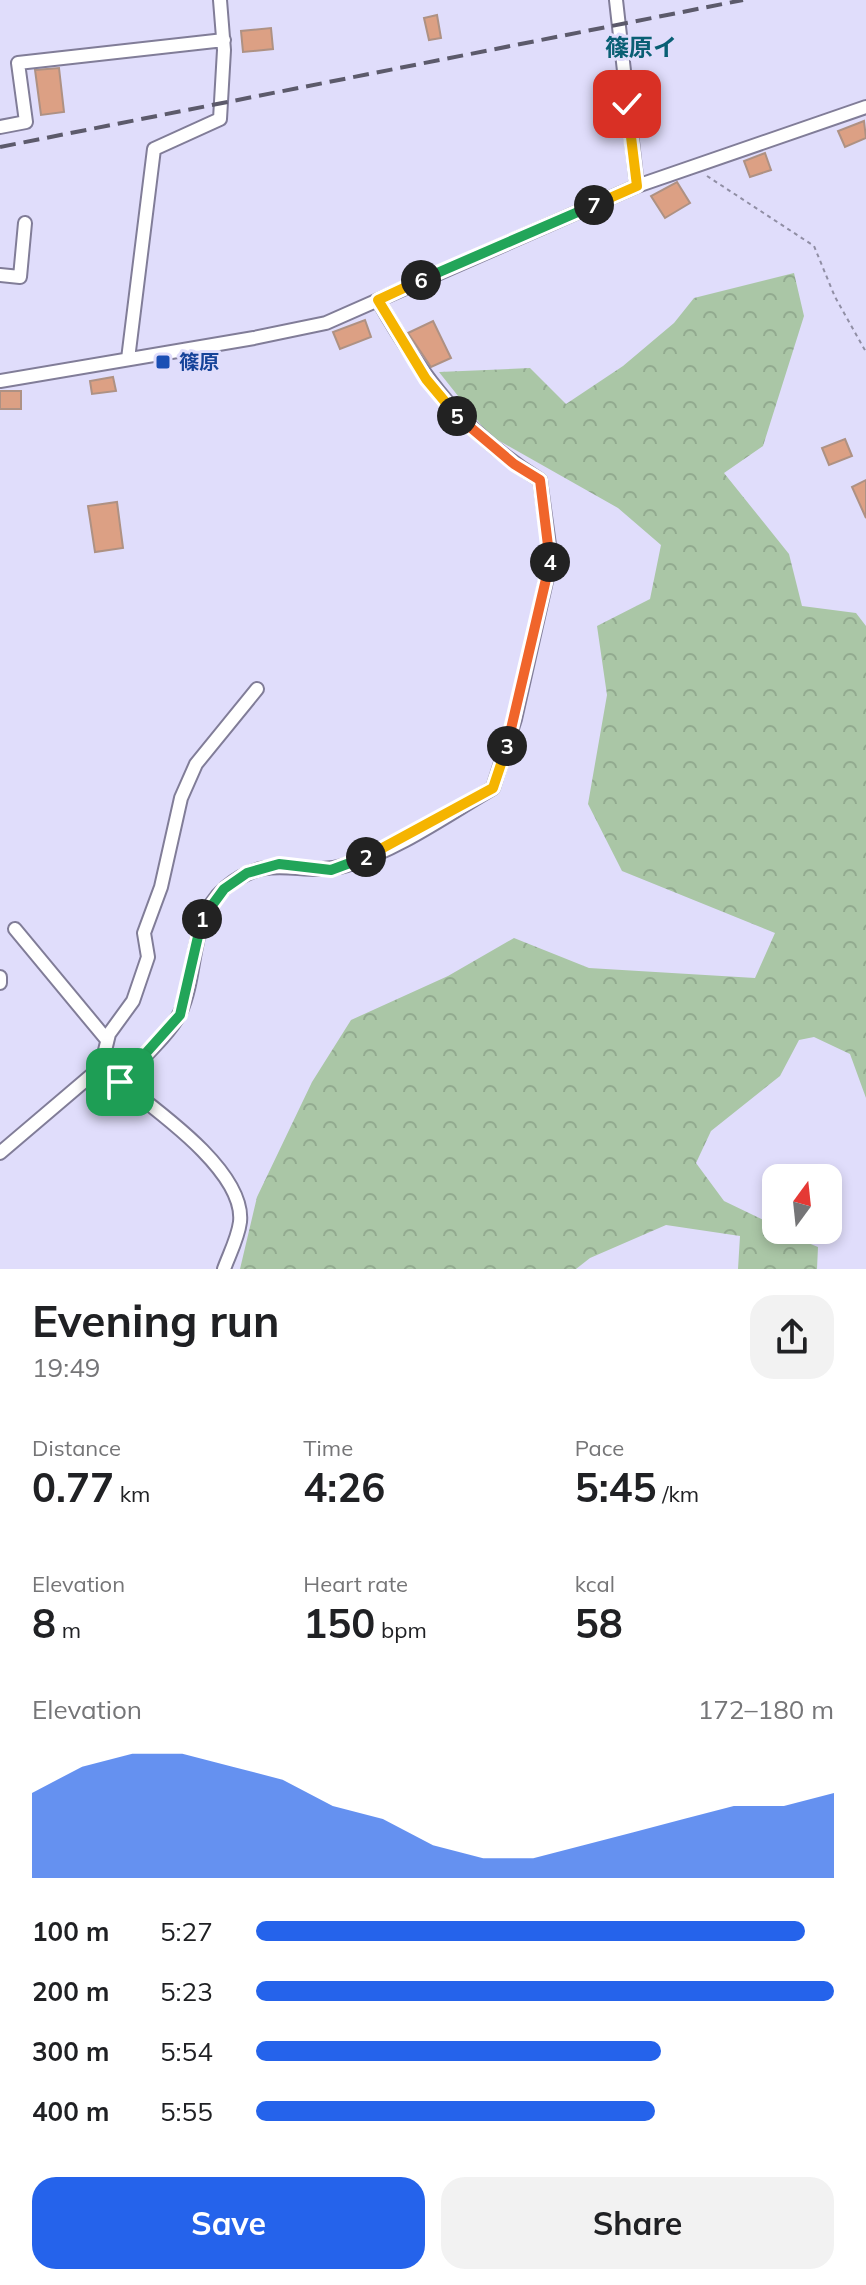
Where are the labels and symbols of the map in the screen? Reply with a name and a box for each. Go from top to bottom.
district label: 篠原イ [605,32,677,62]
pin [593,70,661,138]
pin: 7 [574,185,614,225]
pin: 6 [401,260,441,300]
place label: 篠原 [179,349,219,374]
marker: 篠原 [154,353,172,371]
pin: 5 [437,396,477,436]
pin: 4 [530,542,570,582]
pin: 3 [487,726,527,766]
pin: 2 [346,837,386,877]
pin: 1 [182,899,222,939]
pin [86,1048,154,1116]
north arrow [762,1164,842,1244]

